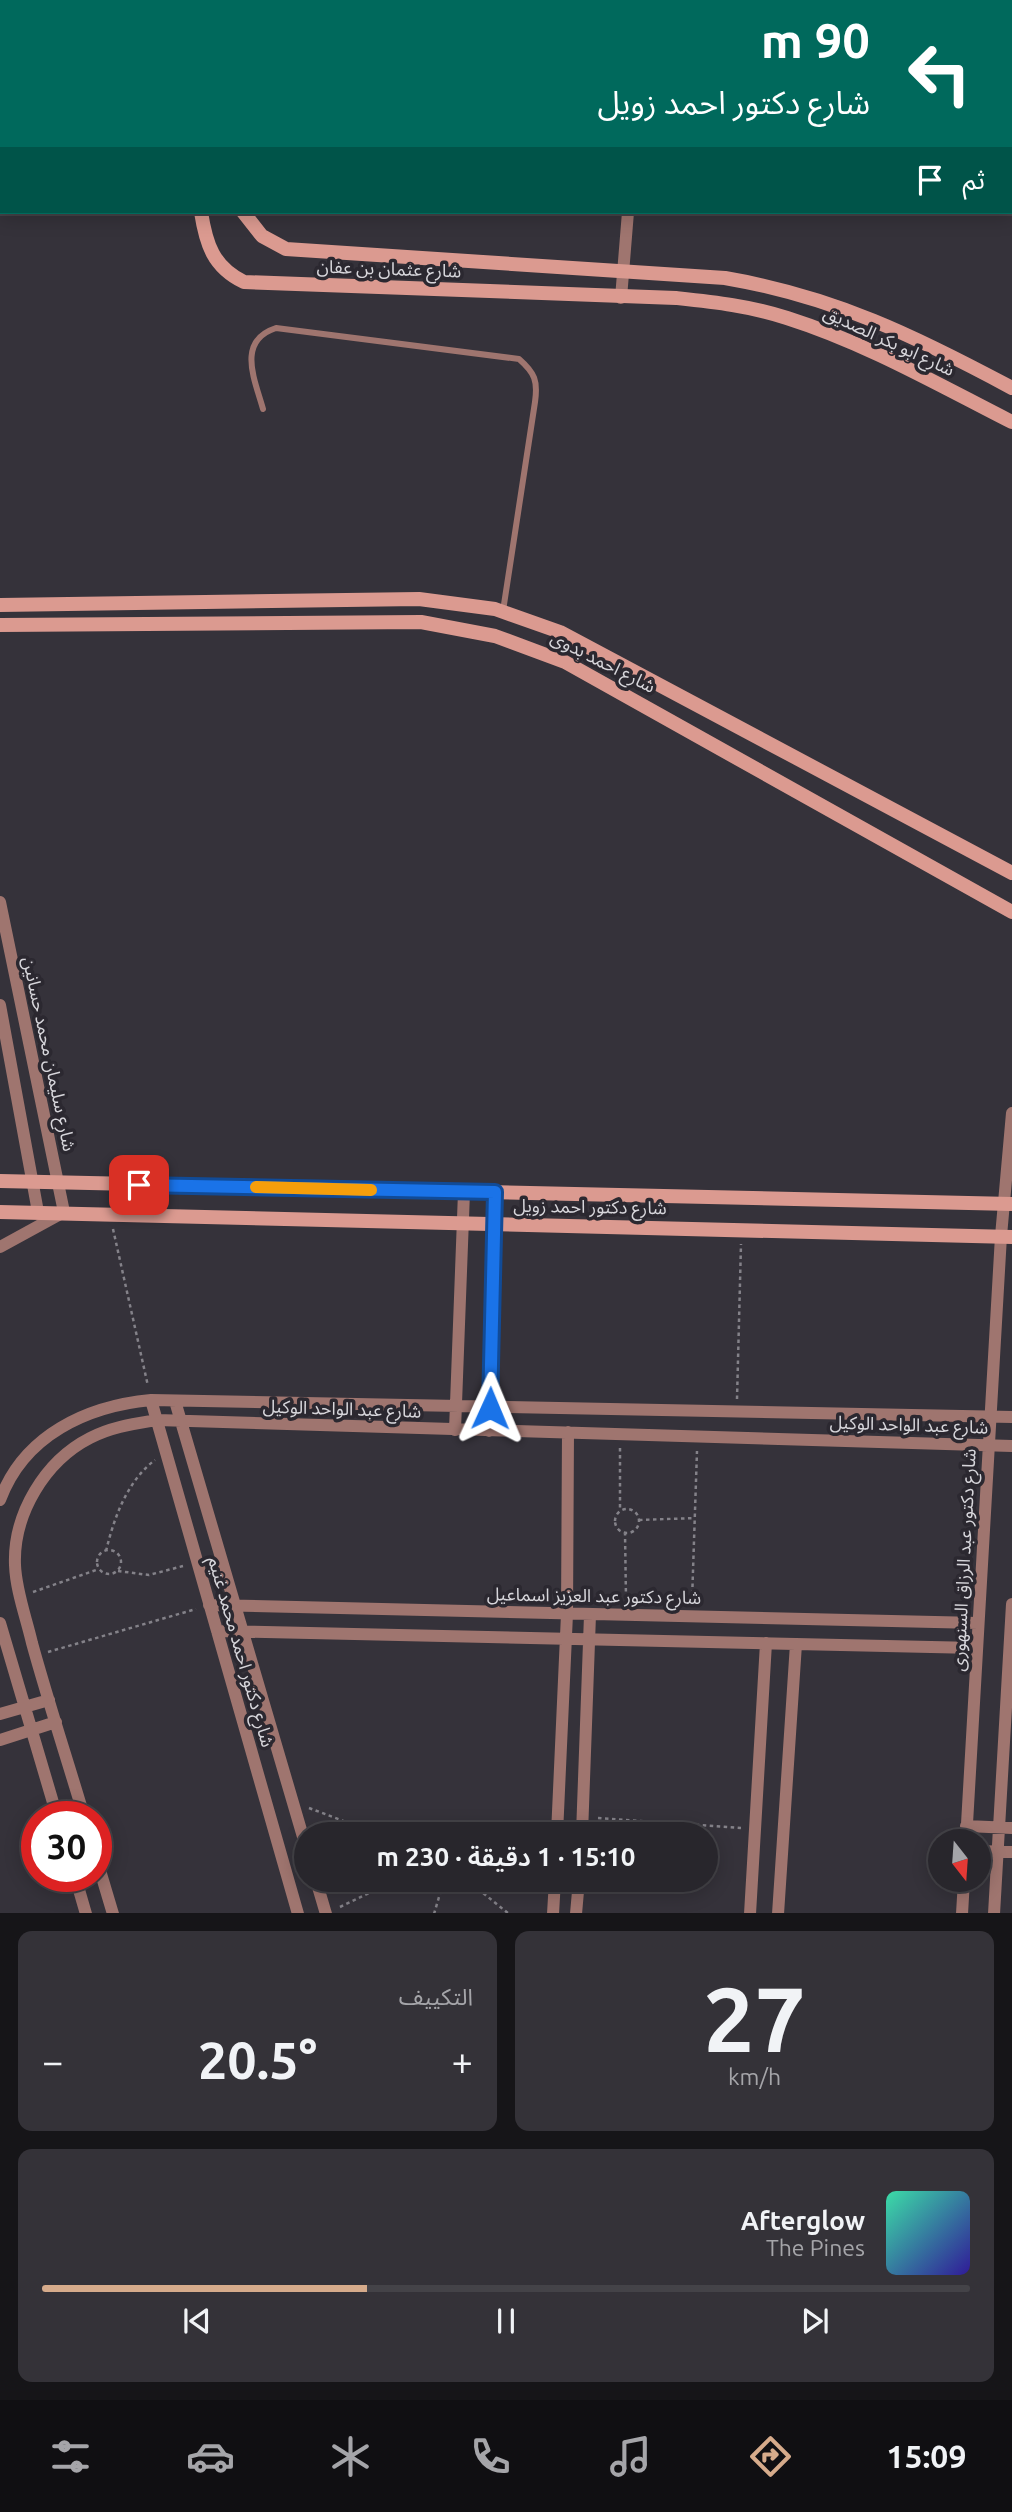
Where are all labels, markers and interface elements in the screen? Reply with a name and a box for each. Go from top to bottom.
text: 90 m [761,12,870,67]
icon: left [894,28,985,119]
text: شارع دكتور احمد زويل [597,84,870,120]
icon: arrive [911,161,949,199]
text: ثم [963,165,985,194]
street label: شارع عثمان بن عفان [316,255,462,286]
street label: شارع ابو بكر الصديق [819,301,958,384]
street label: شارع احمد بدوى [546,626,659,700]
street label: شارع سليمان محمد حسانين [15,955,80,1154]
pin [109,1155,169,1215]
icon: arrive [120,1166,158,1204]
street label: شارع دكتور احمد زويل [513,1195,667,1222]
position arrow [453,1371,527,1445]
street label: شارع عبد الواحد الوكيل [262,1395,422,1426]
street label: شارع عبد الواحد الوكيل [829,1411,989,1442]
street label: شارع دكتور عبد الرزاق السنهورى [947,1448,984,1672]
street label: شارع دكتور احمد محمد غنيم [200,1554,279,1751]
street label: شارع دكتور عبد العزيز اسماعيل [486,1583,701,1612]
speed limit sign: 30 [21,1801,112,1892]
north arrow [928,1829,990,1892]
map controls [928,1829,991,1892]
text: 15:10 · 1 دقيقة · 230 m [376,1842,636,1871]
text: 27 [703,1967,806,2069]
text: التكييف [399,1984,473,2009]
text: 20.5° [198,2031,317,2089]
text: − [42,2040,63,2082]
text: + [452,2040,473,2082]
text: km/h [728,2064,781,2089]
text: Afterglow [741,2206,865,2235]
text: The Pines [766,2235,865,2260]
icon: previous [178,2302,216,2340]
icon: pause [487,2302,525,2340]
icon: next [796,2302,834,2340]
icon: filters [46,2432,95,2481]
icon: car [186,2432,235,2481]
icon: climate [326,2432,375,2481]
icon: phone [466,2432,515,2481]
icon: music [606,2432,655,2481]
icon: directions [746,2432,795,2481]
text: 15:09 [886,2438,966,2474]

